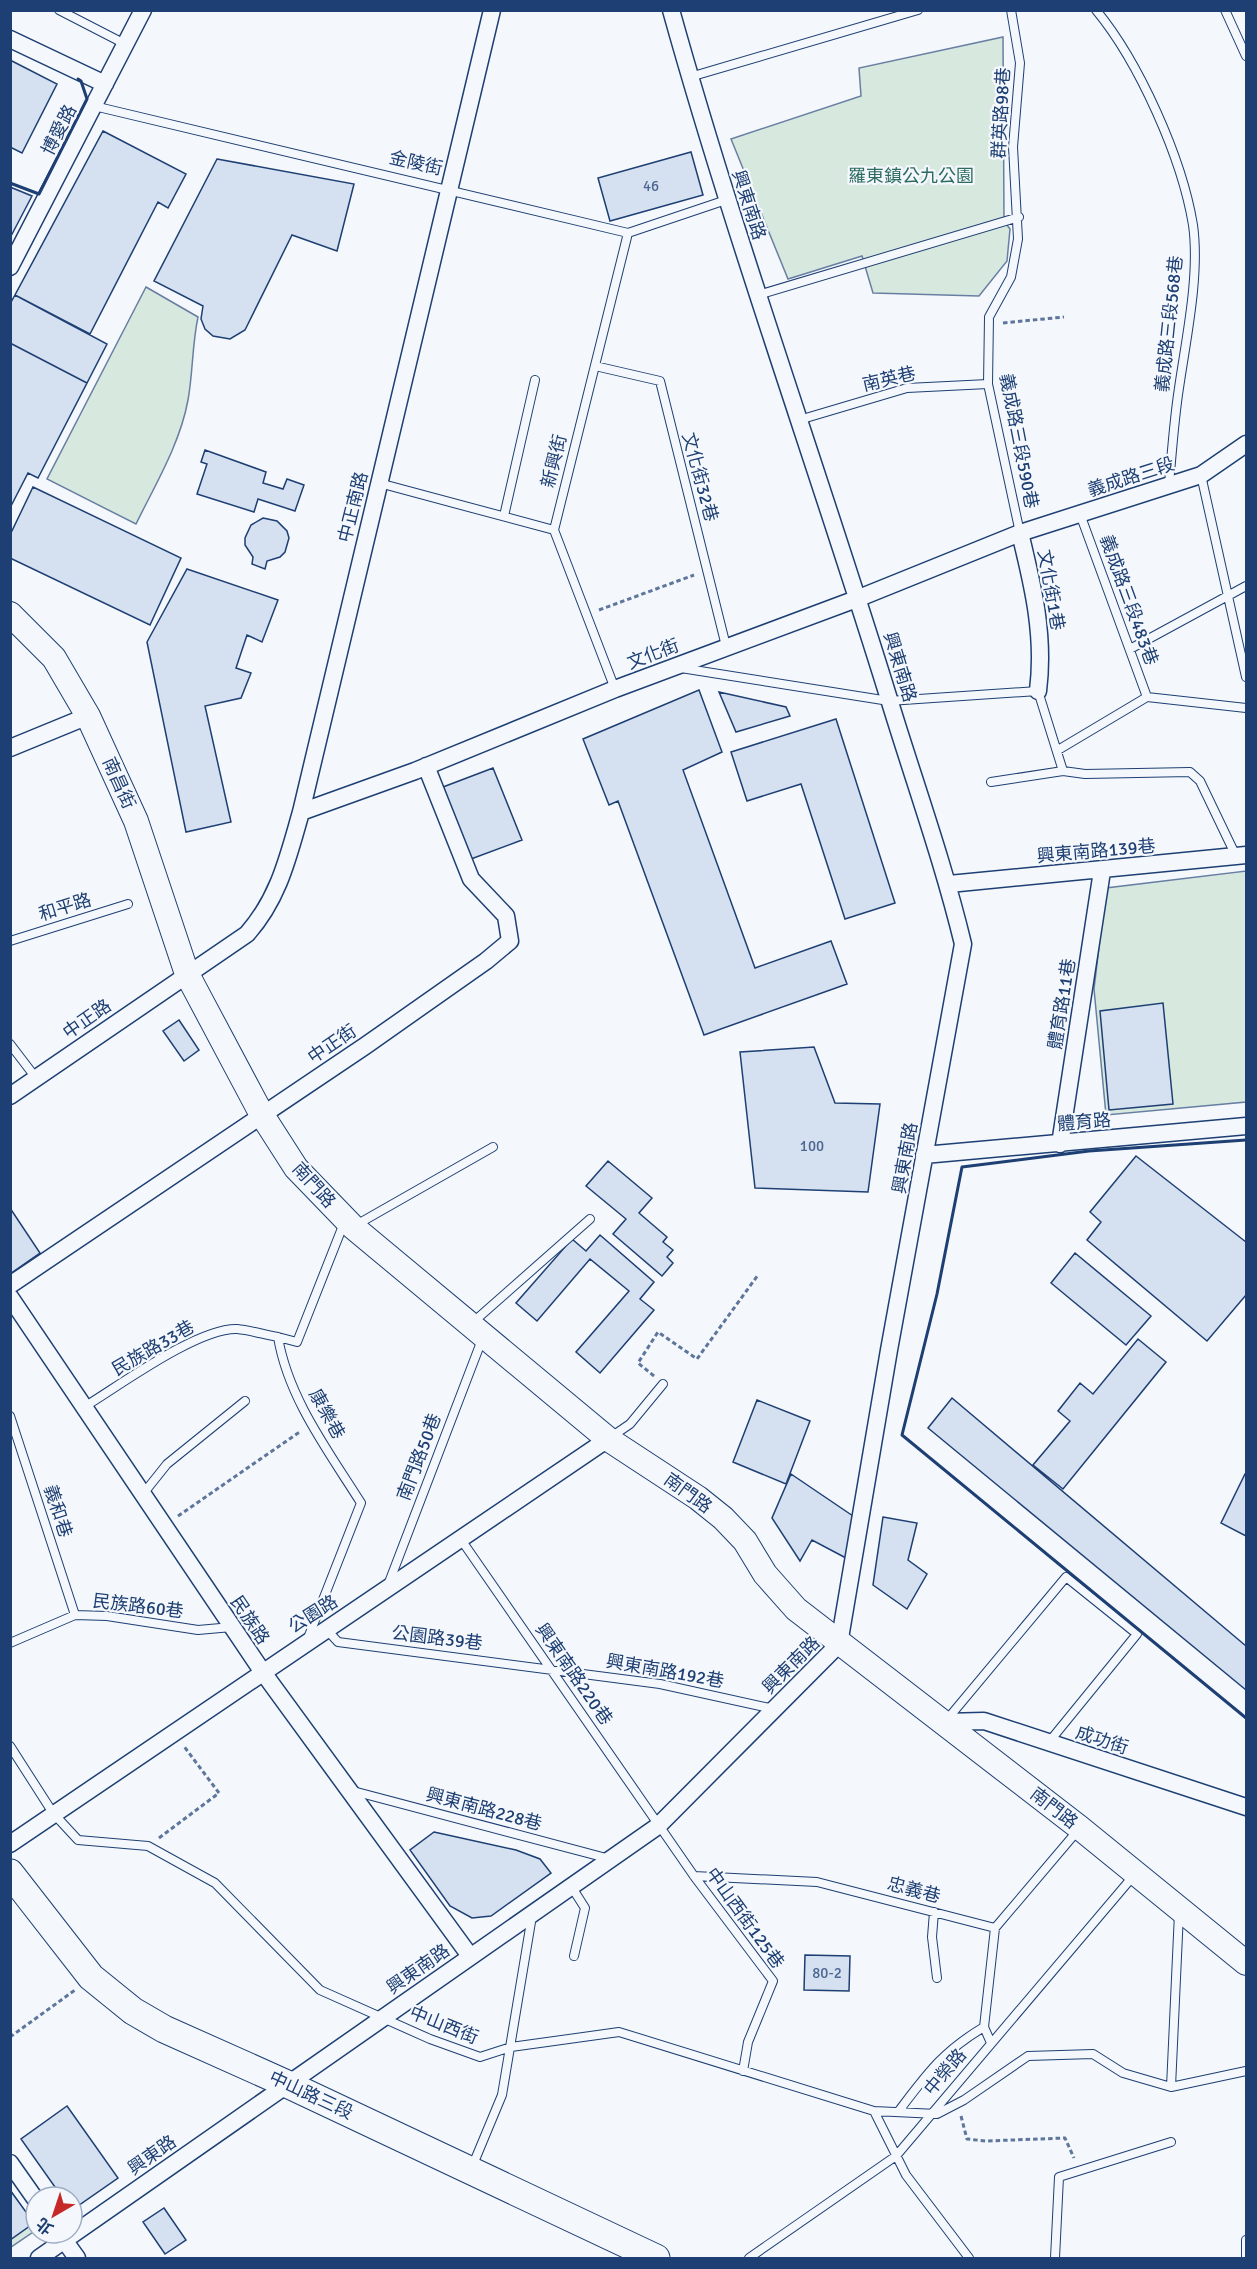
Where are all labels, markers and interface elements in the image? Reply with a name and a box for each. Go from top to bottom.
street label: 群英路98巷 [988,67,1014,159]
street label: 博愛路 [37,101,81,159]
street label: 金陵街 [387,146,445,180]
park label: 羅東鎮公九公園 [848,165,974,187]
street label: 興東南路 [727,167,771,243]
house number: 46 [643,177,659,195]
street label: 義成路三段568巷 [1151,255,1187,393]
street label: 南英巷 [860,362,918,396]
street label: 義成路三段590巷 [995,372,1043,510]
street label: 文化街32巷 [678,430,722,524]
street label: 新興街 [537,432,571,490]
street label: 義成路三段 [1085,453,1177,501]
street label: 中正南路 [334,469,372,545]
street label: 義成路三段483巷 [1095,532,1163,668]
street label: 文化街1巷 [1033,548,1069,632]
street label: 興東南路 [879,629,921,705]
street label: 文化街 [624,634,682,674]
street label: 南昌街 [98,754,140,812]
street label: 興東南路139巷 [1036,835,1156,867]
street label: 和平路 [36,889,94,925]
street label: 體育路11巷 [1044,957,1080,1051]
street label: 中正路 [59,995,115,1043]
street label: 中正街 [303,1020,361,1068]
street label: 體育路 [1056,1109,1112,1135]
street label: 興東南路 [888,1121,922,1195]
house number: 100 [800,1137,824,1155]
street label: 南門路 [288,1158,340,1212]
street label: 民族路33巷 [108,1316,198,1380]
street label: 康樂巷 [304,1385,350,1443]
street label: 南門路50巷 [392,1410,446,1504]
street label: 南門路 [660,1468,716,1518]
street label: 義和巷 [39,1482,77,1540]
street label: 民族路60巷 [91,1590,185,1622]
street label: 公園路 [284,1590,342,1638]
street label: 民族路 [226,1591,274,1649]
street label: 興東南路220巷 [531,1619,617,1729]
street label: 公園路39巷 [390,1622,484,1654]
street label: 興東南路 [758,1632,824,1698]
street label: 興東南路192巷 [604,1650,726,1692]
street label: 成功街 [1073,1721,1131,1759]
street label: 興東南路228巷 [424,1783,544,1835]
street label: 南門路 [1026,1783,1082,1833]
street label: 中山西街125巷 [701,1863,789,1973]
street label: 忠義巷 [885,1872,943,1908]
street label: 興東南路 [382,1939,454,1999]
house number: 80-2 [812,1964,842,1982]
street label: 中山西街 [407,2001,481,2049]
street label: 中榮路 [919,2044,971,2100]
street label: 中山路三段 [266,2066,356,2124]
street label: 興東路 [124,2131,180,2179]
north arrow [24,2185,84,2245]
text: 北 [33,2213,58,2239]

